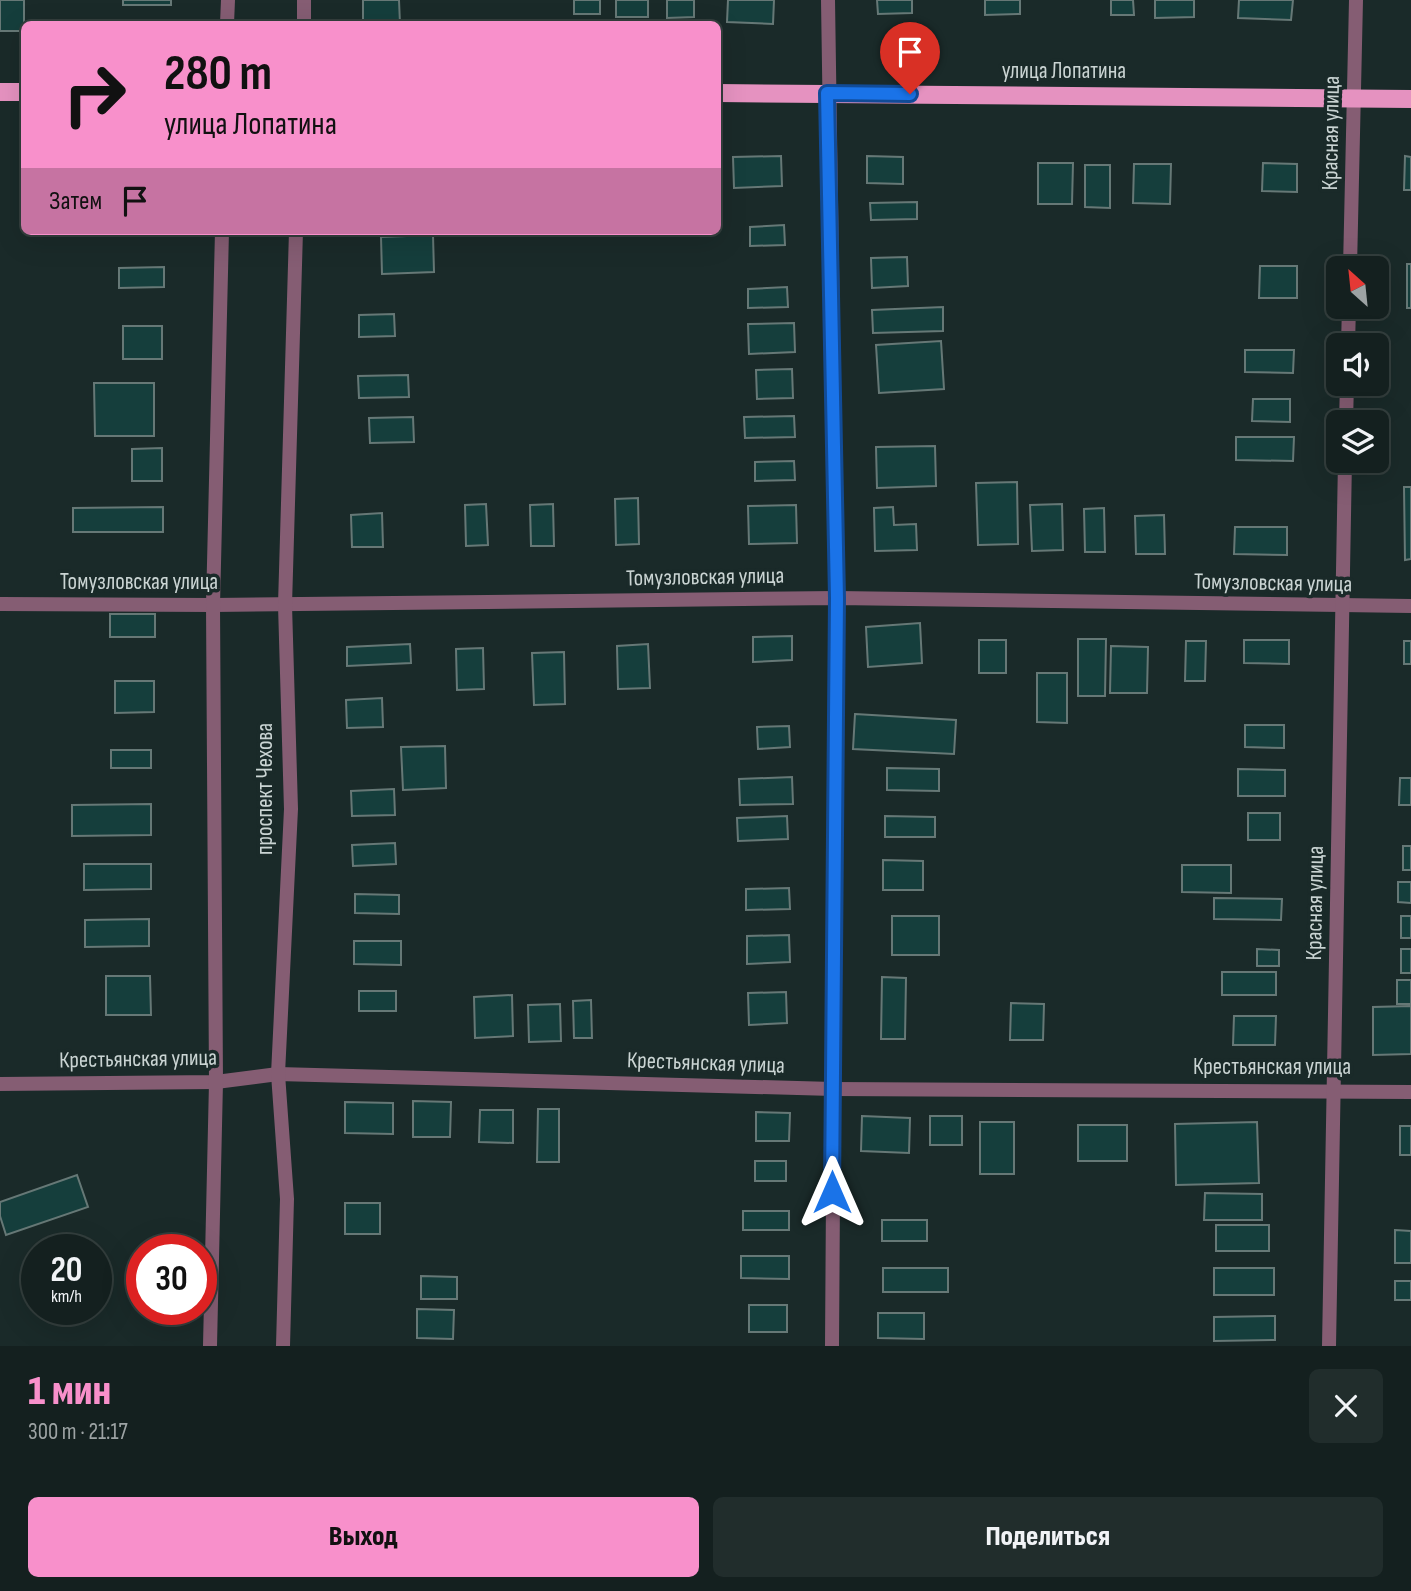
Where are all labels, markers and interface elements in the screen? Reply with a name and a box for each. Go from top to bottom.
pin [880,22,940,94]
icon: arrive [891,33,929,71]
text: 280 m [164,45,272,104]
icon: right [49,49,140,140]
street label: улица Лопатина [1002,57,1126,85]
street label: Красная улица [1316,75,1346,191]
text: улица Лопатина [164,105,337,144]
icon: arrive [116,182,154,220]
text: Затем [49,186,102,217]
north arrow [1326,256,1390,318]
map controls [1326,256,1389,473]
button: sound [1326,333,1389,396]
button: layers [1326,410,1389,473]
street label: Томузловская улица [626,562,784,592]
street label: Томузловская улица [60,568,218,596]
street label: Томузловская улица [1194,568,1352,598]
street label: проспект Чехова [251,723,279,855]
street label: Красная улица [1300,845,1330,961]
street label: Крестьянская улица [59,1044,217,1074]
street label: Крестьянская улица [627,1046,785,1080]
street label: Крестьянская улица [1193,1053,1351,1081]
position arrow [795,1155,869,1229]
speed limit sign: 30 [126,1234,217,1325]
text: 20 [51,1249,83,1292]
text: km/h [51,1286,82,1307]
text: 1 мин [28,1366,111,1417]
button: close [1309,1369,1383,1443]
text: 300 m · 21:17 [28,1418,128,1446]
button: Выход [28,1497,699,1577]
button: Поделиться [713,1497,1383,1577]

